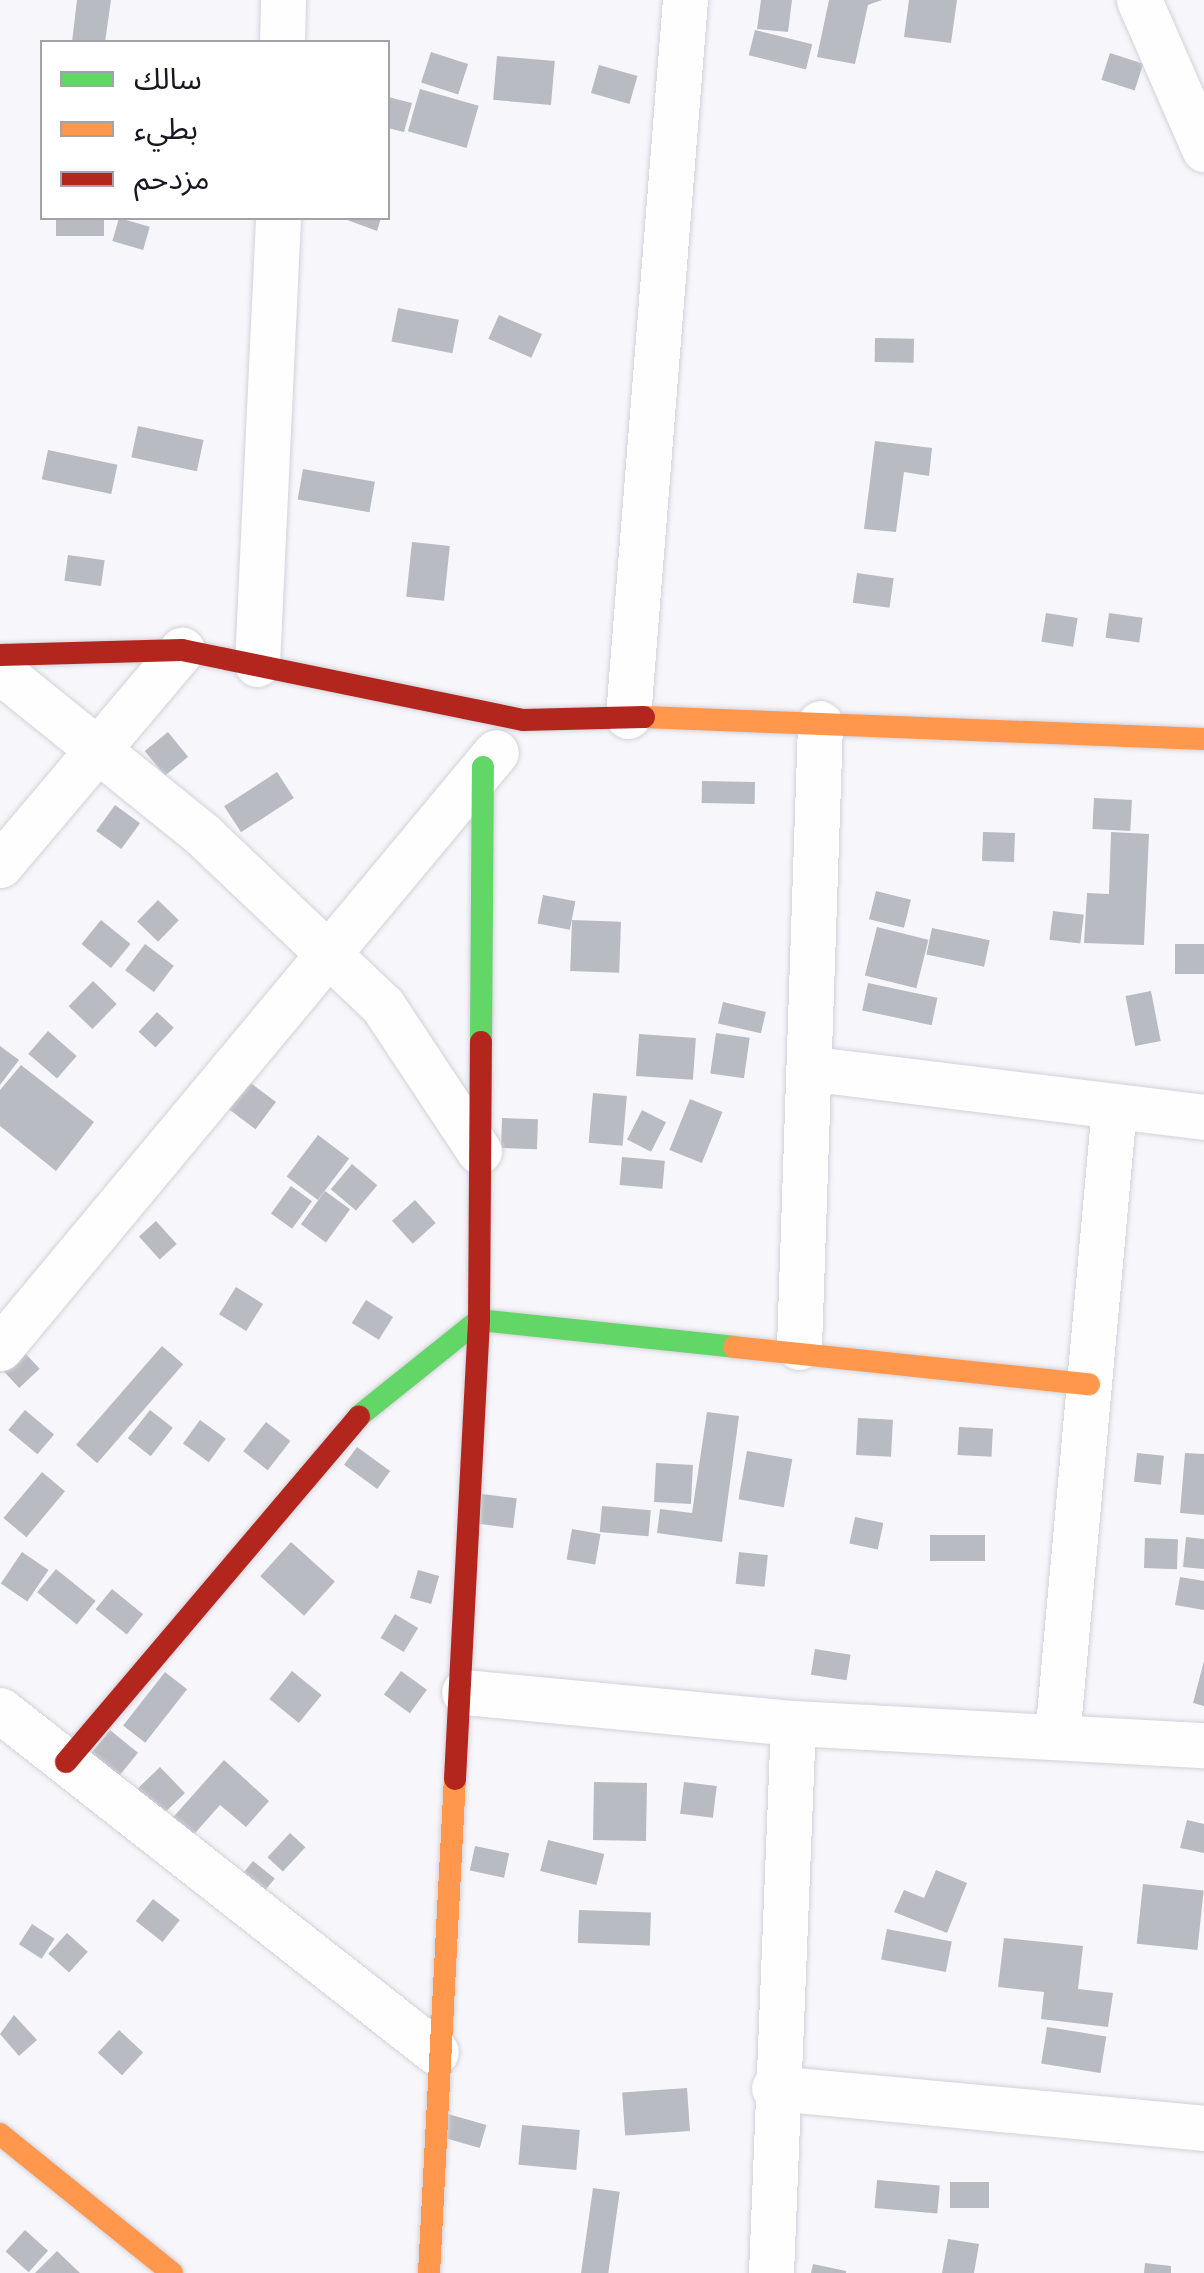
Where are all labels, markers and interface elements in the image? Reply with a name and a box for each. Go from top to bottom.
legend [40,40,390,220]
text: سالك [134,61,202,97]
text: بطيء [134,111,198,147]
text: مزدحم [134,161,210,197]

